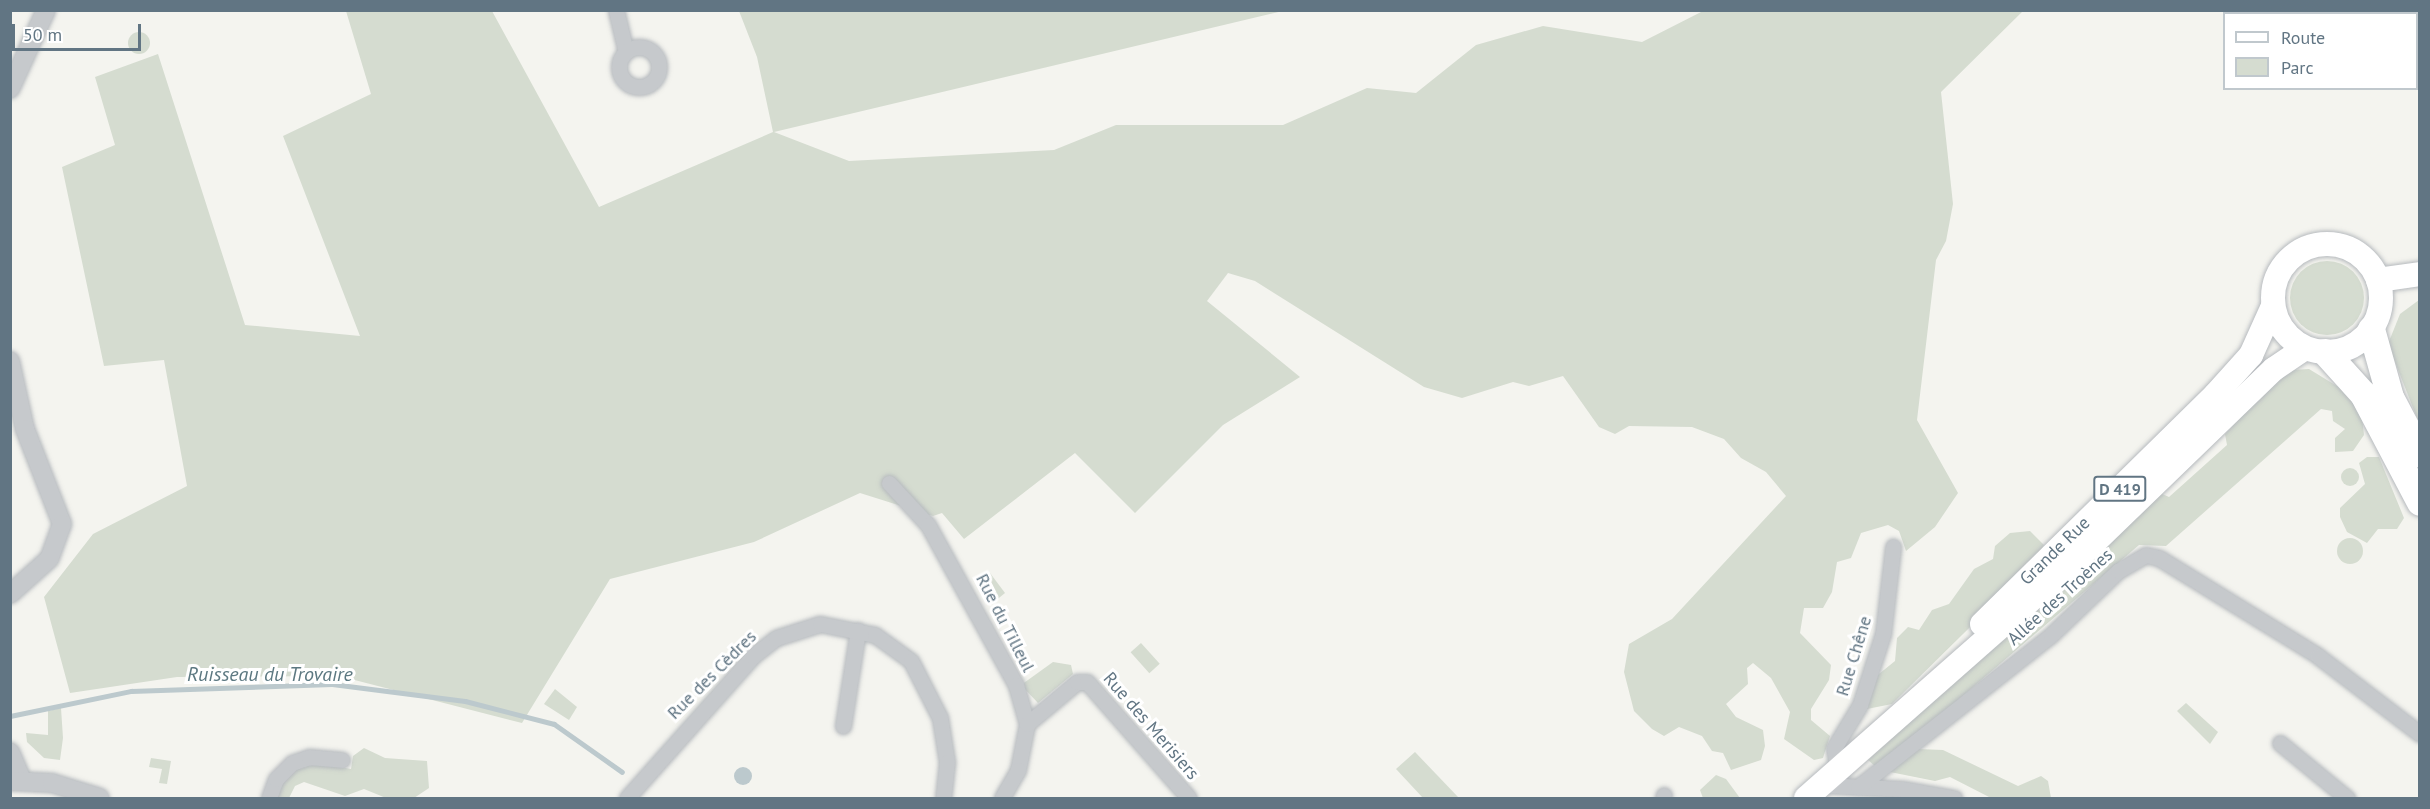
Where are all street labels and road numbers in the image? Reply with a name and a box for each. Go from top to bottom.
road number: D 419 [2093,476,2147,502]
street label: Grande Rue [2016,512,2094,590]
street label: Allée des Troènes [2003,544,2117,650]
street label: Rue du Tilleul [971,570,1039,676]
street label: Rue Chêne [1832,613,1876,699]
street label: Rue des Cèdres [663,626,761,724]
street label: Rue des Merisiers [1099,668,1203,784]

